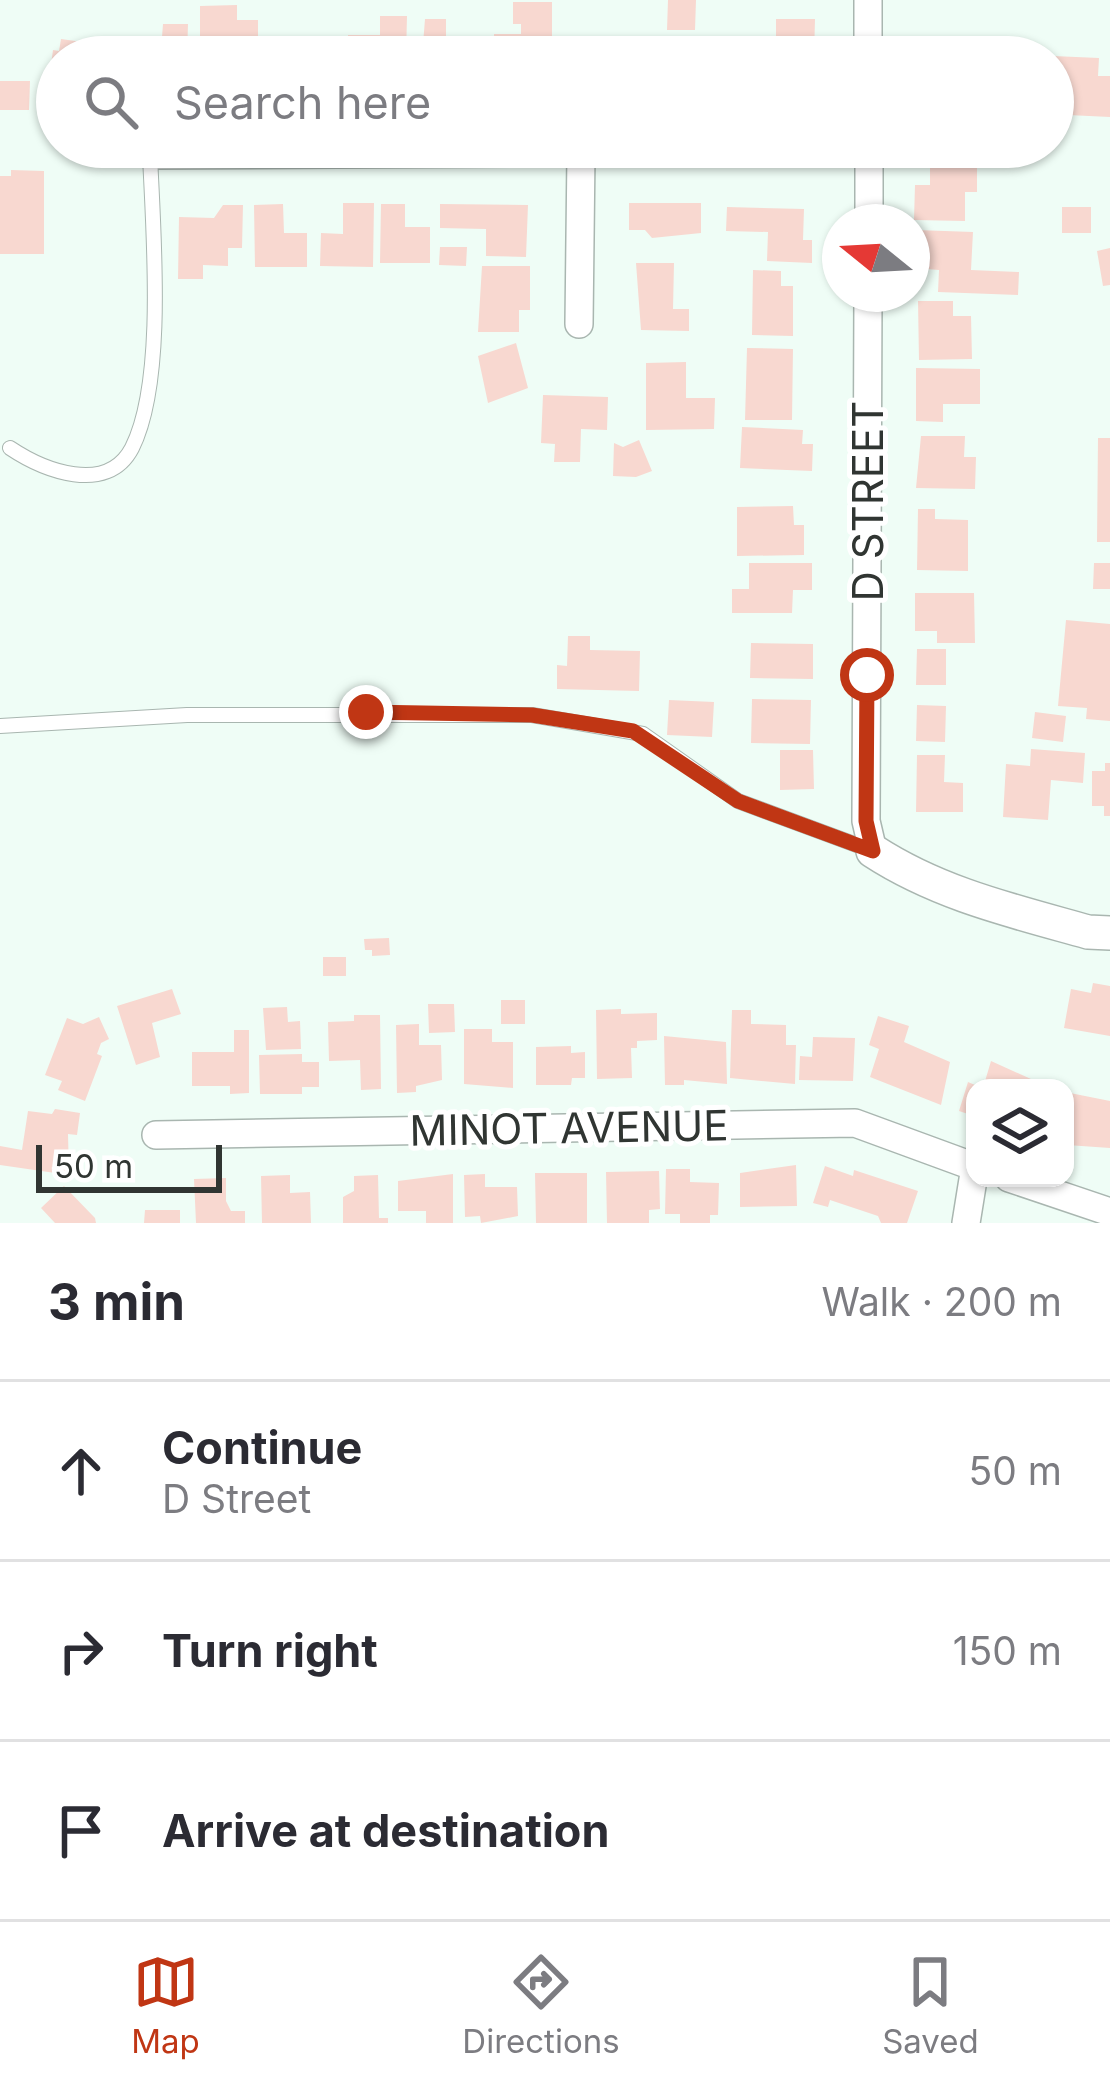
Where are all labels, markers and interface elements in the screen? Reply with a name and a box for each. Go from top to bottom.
search box [36,36,1074,168]
icon: search [78,69,144,135]
text: Search here [174,75,431,130]
north arrow [822,204,930,312]
street label: D STREET [842,401,893,601]
route start [840,648,894,702]
route end [339,685,393,739]
map controls [966,1079,1074,1187]
button: layers [966,1079,1074,1187]
street label: MINOT AVENUE [409,1099,729,1156]
scale bar [36,1139,222,1192]
text: 50 m [54,1146,133,1186]
text: 3 min [48,1271,185,1332]
text: Walk · 200 m [822,1278,1062,1325]
text: Continue [162,1420,362,1475]
icon: ahead [48,1438,114,1504]
text: 50 m [969,1447,1062,1494]
text: D Street [162,1475,311,1522]
icon: right [48,1618,114,1684]
text: Turn right [162,1623,378,1678]
text: 150 m [953,1627,1062,1674]
icon: arrive [48,1798,114,1864]
text: Arrive at destination [162,1803,609,1858]
tab: Map [131,1949,200,2061]
tab: Directions [462,1949,620,2061]
tab: Saved [882,1949,979,2061]

